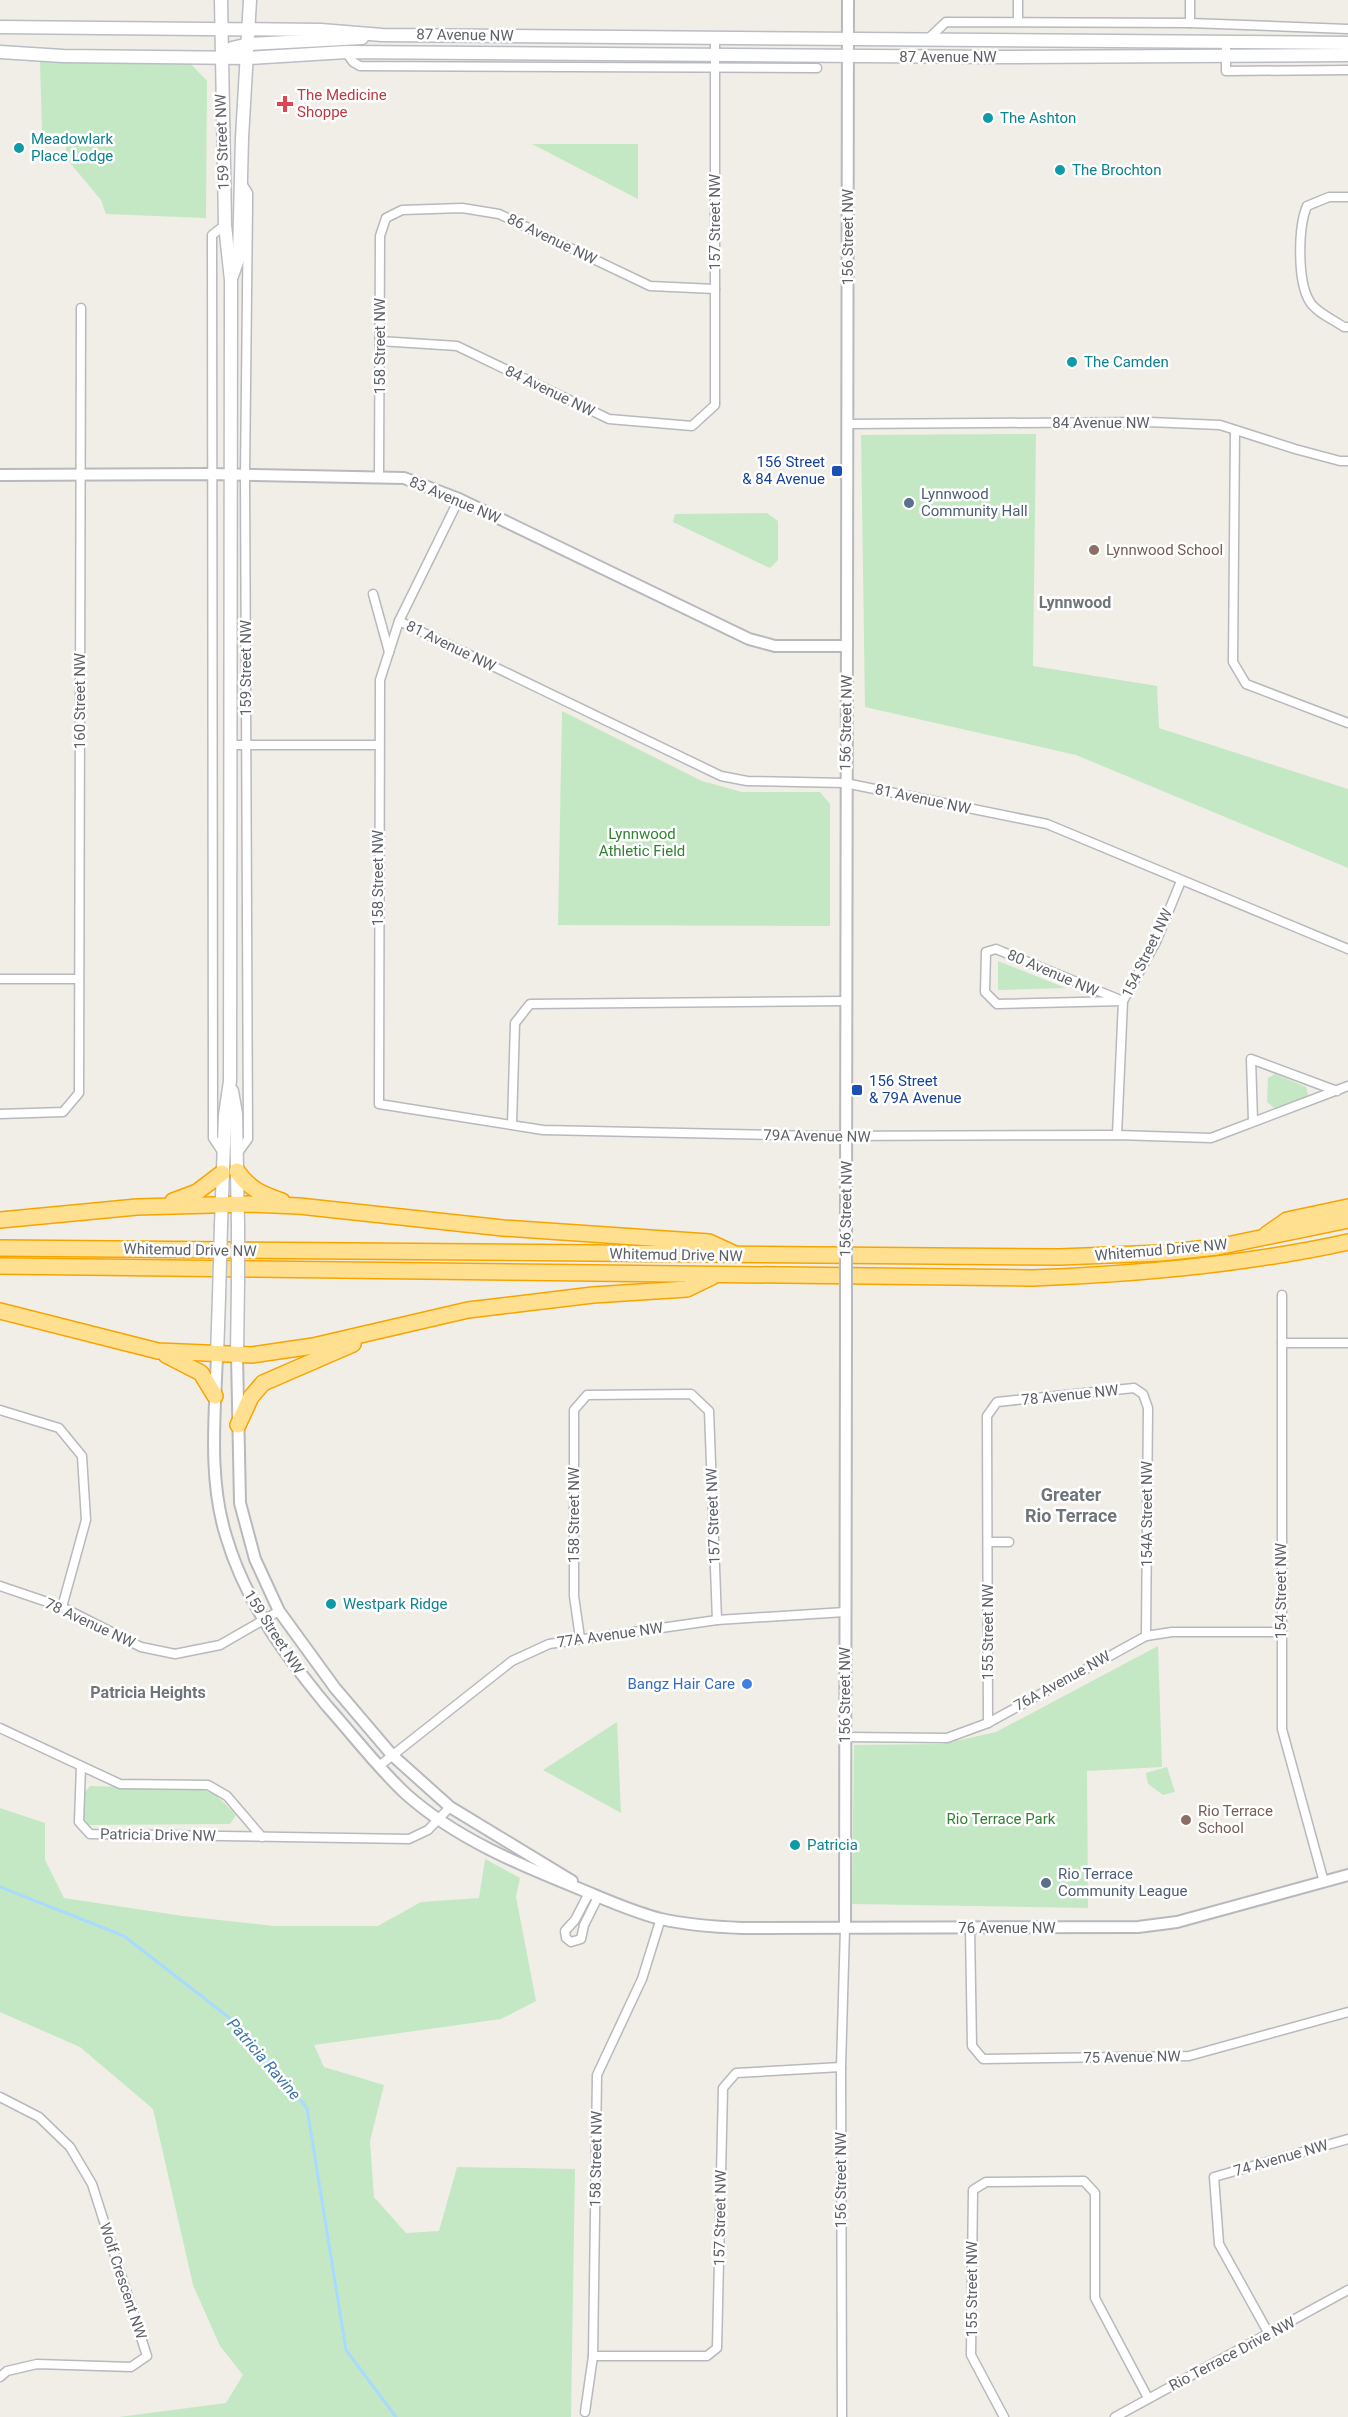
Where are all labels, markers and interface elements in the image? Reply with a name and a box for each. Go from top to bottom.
street label: 87 Avenue NW [416,25,514,45]
street label: 87 Avenue NW [899,48,997,66]
place label: The Medicine Shoppe [297,86,387,121]
street label: 159 Street NW [211,94,233,190]
marker: The Medicine Shoppe [278,97,292,111]
place label: The Ashton [1000,109,1076,127]
marker: The Ashton [981,111,995,125]
place label: Meadowlark Place Lodge [31,130,113,165]
marker: Meadowlark Place Lodge [12,141,26,155]
place label: The Brochton [1072,161,1161,179]
marker: The Brochton [1053,163,1067,177]
street label: 157 Street NW [706,174,724,270]
street label: 156 Street NW [839,189,857,285]
street label: 86 Avenue NW [504,210,600,268]
street label: 158 Street NW [371,298,389,394]
place label: The Camden [1084,353,1169,371]
marker: The Camden [1065,355,1079,369]
street label: 84 Avenue NW [502,362,598,420]
street label: 84 Avenue NW [1052,414,1150,432]
place label: 156 Street & 84 Avenue [742,453,825,488]
marker: 156 Street & 84 Avenue [830,464,844,478]
street label: 83 Avenue NW [407,473,503,527]
place label: Lynnwood Community Hall [921,485,1028,520]
marker: Lynnwood Community Hall [902,496,916,510]
place label: Lynnwood School [1106,541,1223,559]
marker: Lynnwood School [1087,543,1101,557]
district label: Lynnwood [1039,593,1111,612]
street label: 81 Avenue NW [403,617,499,675]
street label: 159 Street NW [237,620,255,716]
street label: 160 Street NW [71,653,89,749]
street label: 156 Street NW [836,675,856,771]
street label: 81 Avenue NW [874,780,972,818]
park label: Lynnwood Athletic Field [599,825,685,860]
street label: 158 Street NW [369,830,387,926]
street label: 154 Street NW [1118,906,1176,1000]
street label: 80 Avenue NW [1005,946,1101,1000]
place label: 156 Street & 79A Avenue [869,1072,962,1107]
marker: 156 Street & 79A Avenue [850,1083,864,1097]
street label: 79A Avenue NW [763,1126,871,1146]
street label: 156 Street NW [836,1161,856,1257]
street label: Whitemud Drive NW [1094,1235,1228,1265]
street label: Whitemud Drive NW [123,1240,257,1260]
street label: Whitemud Drive NW [609,1245,743,1265]
street label: 78 Avenue NW [1021,1381,1119,1409]
street label: 154A Street NW [1138,1461,1156,1567]
street label: 158 Street NW [565,1467,583,1563]
street label: 157 Street NW [702,1468,724,1564]
district label: Greater Rio Terrace [1025,1484,1117,1526]
street label: 154 Street NW [1272,1543,1290,1639]
street label: 155 Street NW [979,1584,997,1680]
street label: 159 Street NW [240,1587,308,1677]
street label: 78 Avenue NW [42,1594,138,1652]
place label: Westpark Ridge [343,1595,447,1613]
marker: Westpark Ridge [324,1597,338,1611]
street label: 77A Avenue NW [556,1619,664,1651]
street label: 156 Street NW [836,1647,854,1743]
street label: 76A Avenue NW [1011,1647,1113,1715]
place label: Bangz Hair Care [627,1675,735,1693]
marker: Bangz Hair Care [740,1677,754,1691]
district label: Patricia Heights [90,1683,206,1702]
place label: Rio Terrace School [1198,1802,1273,1837]
park label: Rio Terrace Park [947,1810,1056,1828]
marker: Rio Terrace School [1179,1813,1193,1827]
street label: Patricia Drive NW [100,1825,216,1845]
place label: Patricia [807,1836,858,1854]
marker: Patricia [788,1838,802,1852]
place label: Rio Terrace Community League [1058,1865,1187,1900]
marker: Rio Terrace Community League [1039,1876,1053,1890]
street label: 76 Avenue NW [958,1919,1056,1937]
water label: Patricia Ravine [223,2014,305,2104]
street label: 75 Avenue NW [1083,2047,1181,2067]
street label: 158 Street NW [586,2111,606,2207]
street label: 156 Street NW [832,2132,850,2228]
street label: 74 Avenue NW [1232,2136,1330,2180]
street label: 157 Street NW [710,2170,730,2266]
street label: Wolf Crescent NW [96,2221,150,2341]
street label: 155 Street NW [963,2241,981,2337]
street label: Rio Terrace Drive NW [1166,2313,1298,2395]

